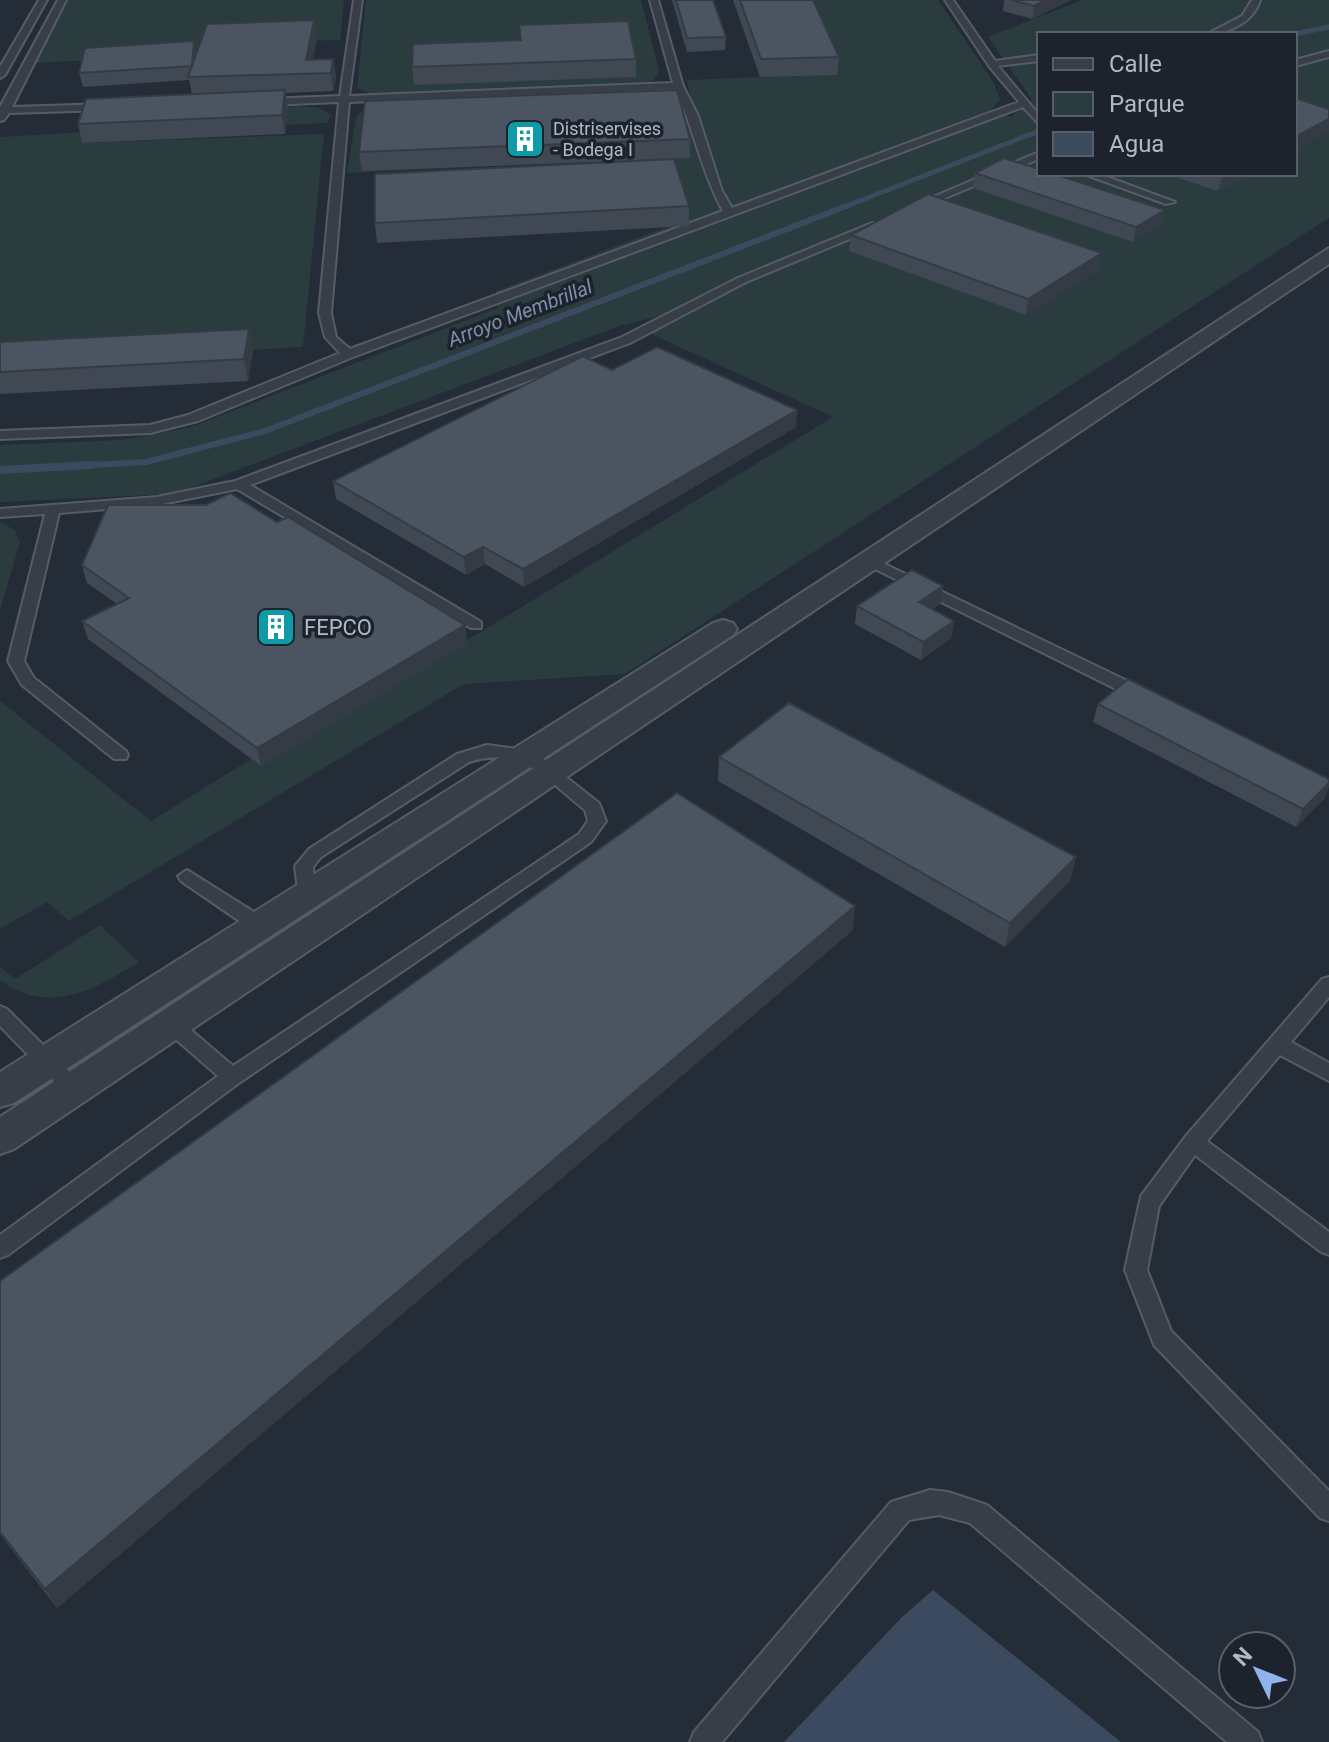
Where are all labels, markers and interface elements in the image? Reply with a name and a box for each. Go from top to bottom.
legend [1037,32,1297,176]
text: Calle [1109,50,1162,78]
text: Parque [1109,90,1185,118]
building icon: Distriservises - Bodega I [504,118,546,160]
place label: Distriservises - Bodega I [553,118,661,160]
text: Agua [1109,130,1164,158]
water label: Arroyo Membrillal [444,274,596,352]
building icon: FEPCO [255,606,297,648]
place label: FEPCO [304,615,372,640]
north arrow [1217,1630,1297,1710]
text: N [1228,1642,1257,1671]

